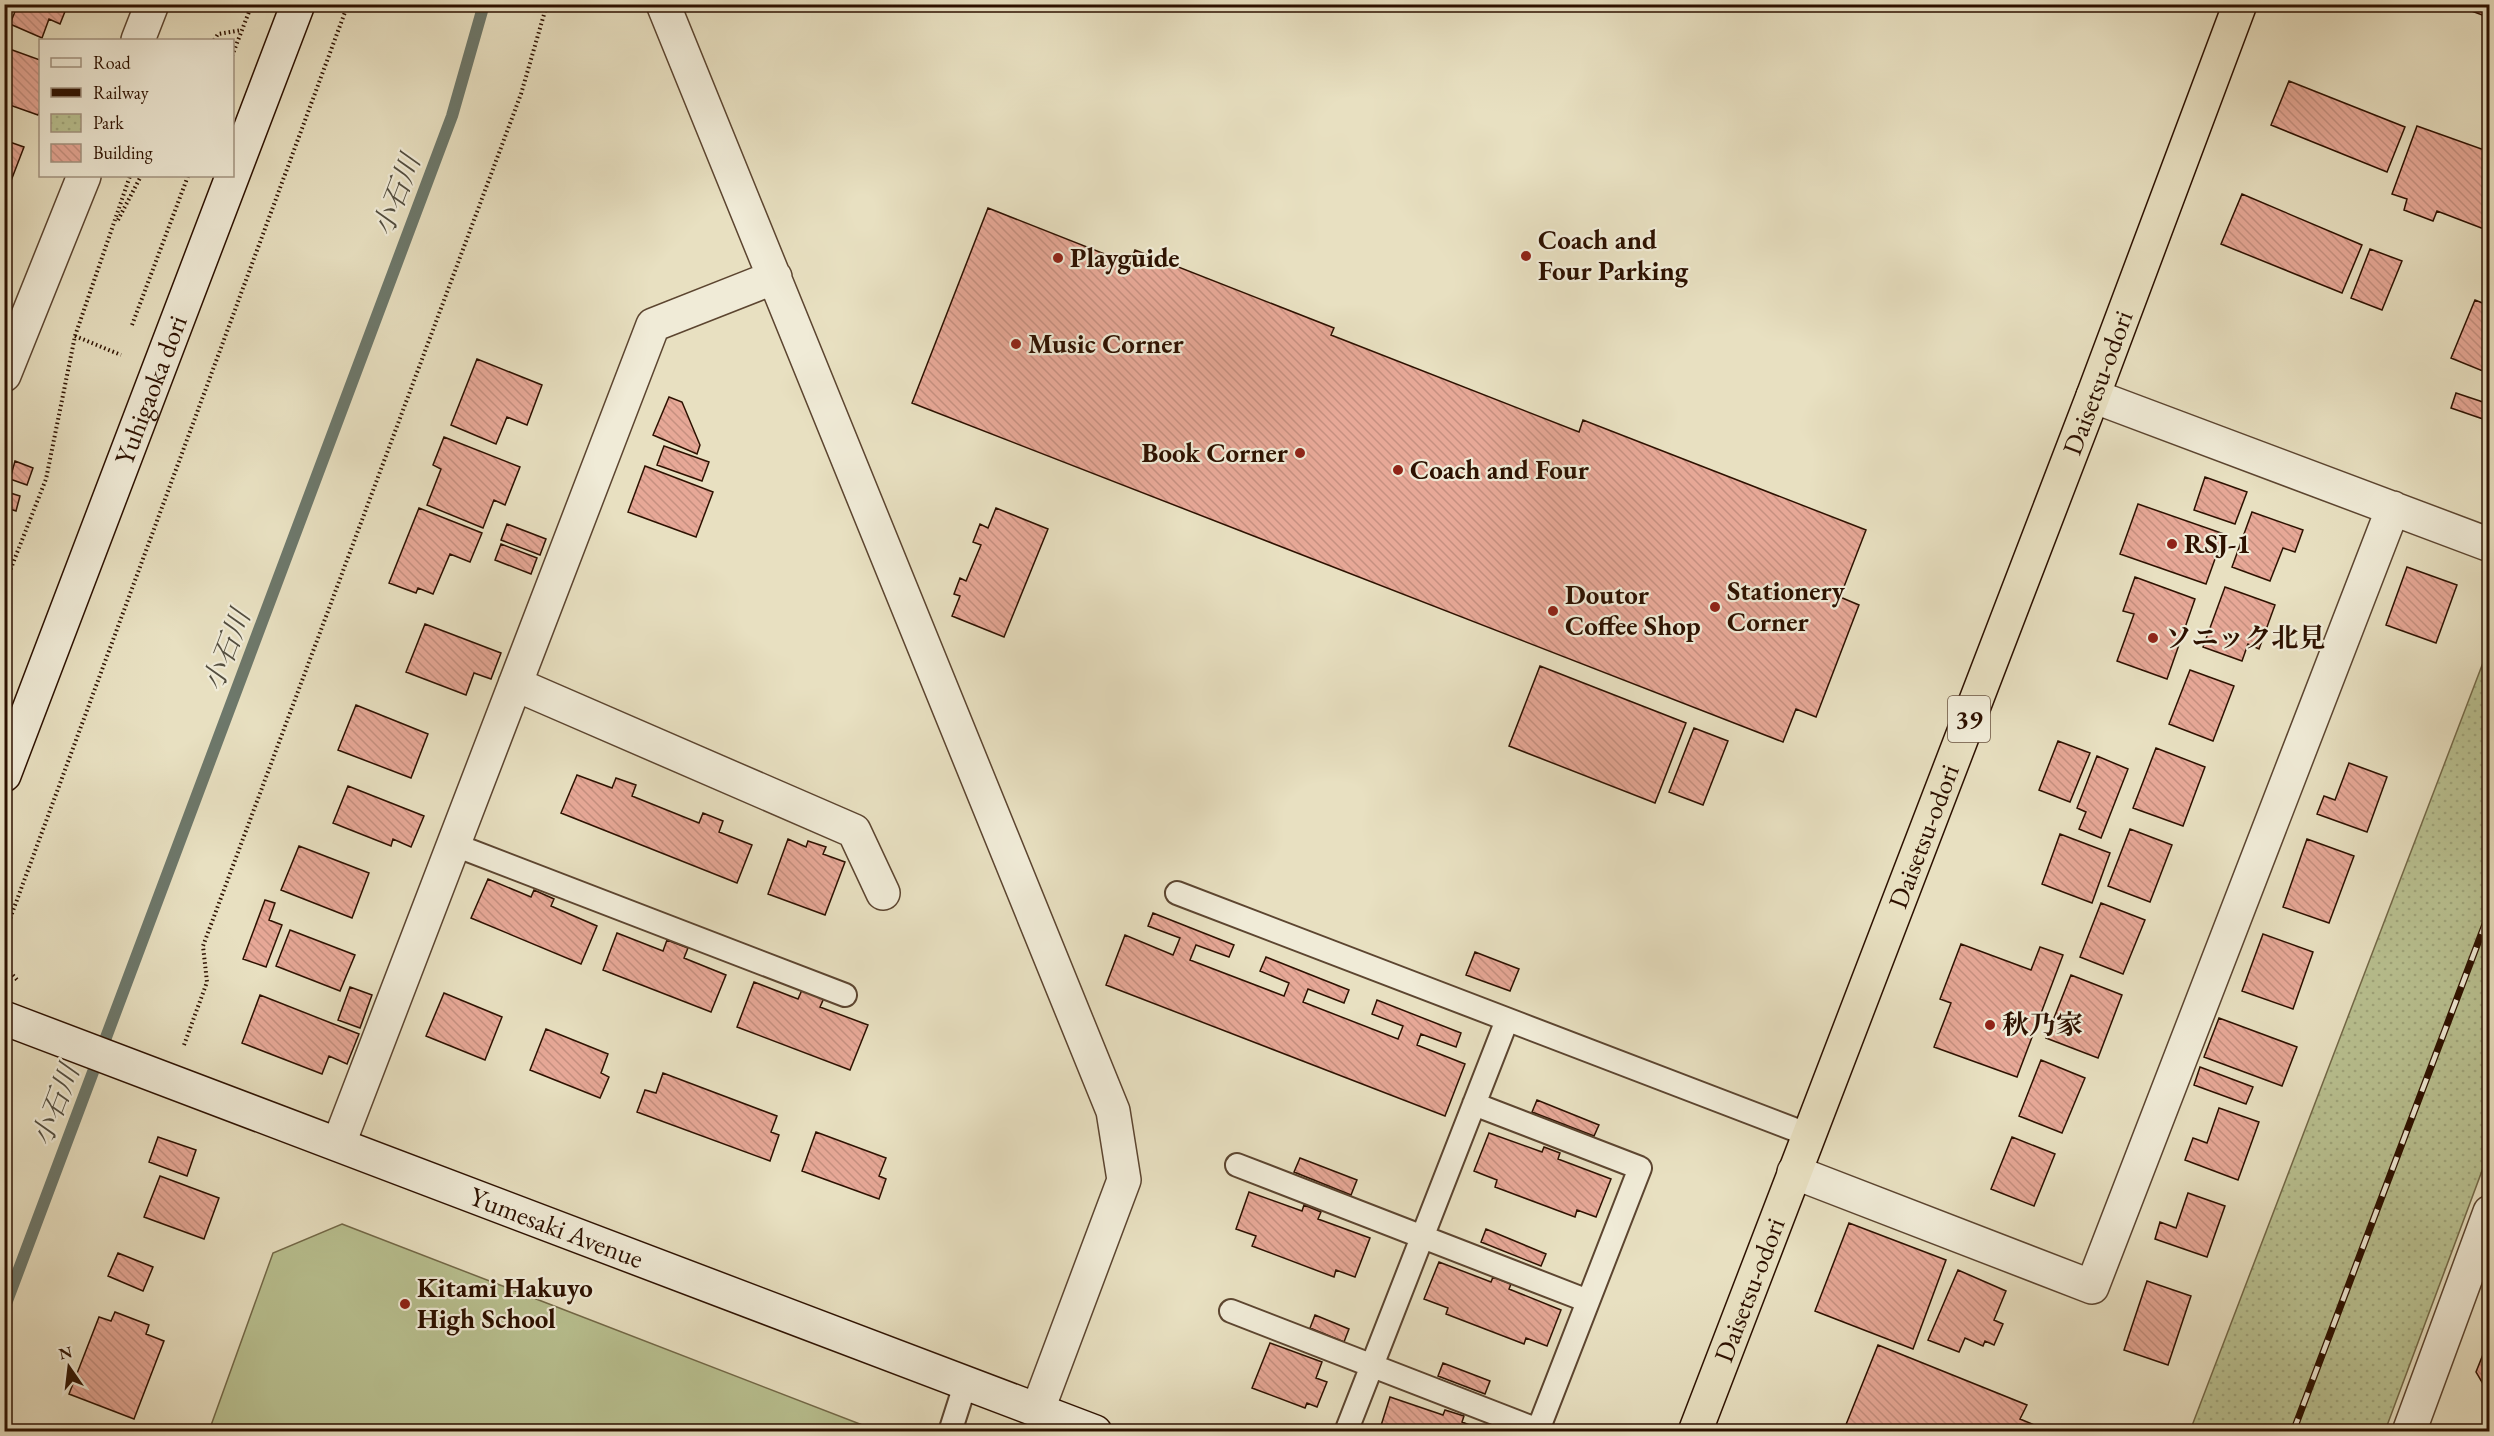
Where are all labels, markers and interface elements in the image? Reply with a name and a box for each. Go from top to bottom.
legend [39,39,234,177]
text: Road [93,51,132,74]
text: Railway [93,81,149,104]
text: Park [93,111,124,134]
text: Building [93,141,153,164]
water label: 小石川 [364,147,429,241]
place label: Coach and Four Parking [1538,222,1689,288]
place label: Playguide [1070,240,1180,275]
marker: Coach and Four Parking [1519,249,1533,263]
marker: Playguide [1051,251,1065,265]
street label: Daisetsu-odori [2054,305,2141,460]
street label: Yuhigaoka dori [106,310,195,470]
place label: Music Corner [1028,326,1185,361]
marker: Music Corner [1009,337,1023,351]
place label: Book Corner [1142,435,1289,470]
marker: Book Corner [1293,446,1307,460]
place label: Coach and Four [1410,452,1590,487]
marker: Coach and Four [1391,463,1405,477]
place label: RSJ-1 [2184,526,2251,561]
marker: RSJ-1 [2165,537,2179,551]
place label: Stationery Corner [1727,573,1846,639]
place label: Doutor Coffee Shop [1565,577,1701,643]
marker: Stationery Corner [1708,600,1722,614]
water label: 小石川 [194,602,259,696]
marker: Doutor Coffee Shop [1546,604,1560,618]
place label: ソニック北見 [2165,620,2325,655]
marker: ソニック北見 [2146,631,2160,645]
road number: 39 [1948,696,1990,742]
street label: Daisetsu-odori [1880,759,1967,913]
place label: 秋乃家 [2002,1007,2083,1042]
marker: 秋乃家 [1983,1018,1997,1032]
water label: 小石川 [23,1057,88,1151]
street label: Yumesaki Avenue [465,1178,649,1276]
street label: Daisetsu-odori [1705,1212,1793,1367]
place label: Kitami Hakuyo High School [417,1270,593,1336]
marker: Kitami Hakuyo High School [398,1297,412,1311]
north arrow [39,1337,99,1397]
text: N [57,1341,74,1365]

